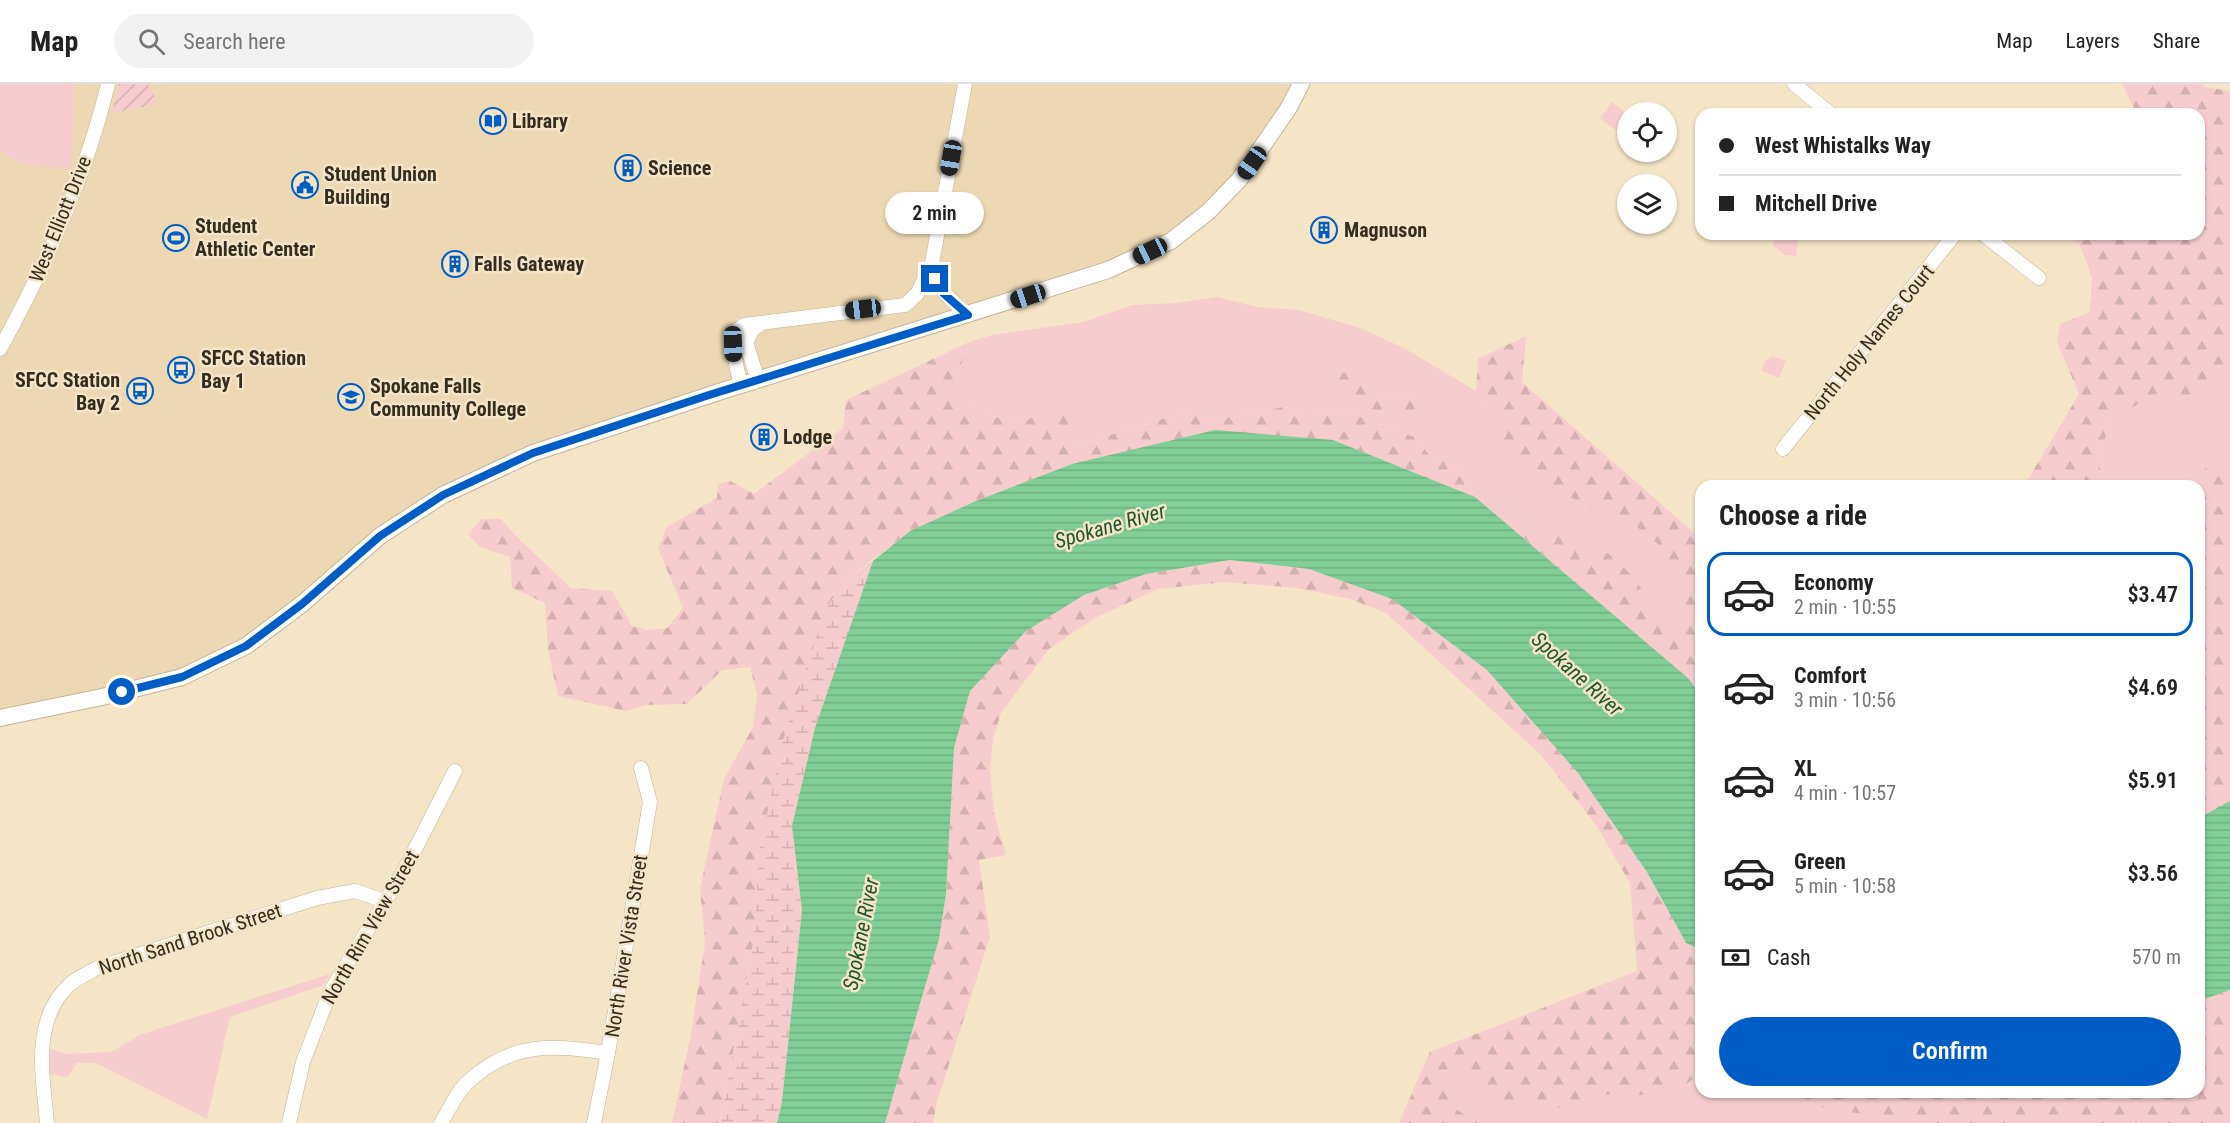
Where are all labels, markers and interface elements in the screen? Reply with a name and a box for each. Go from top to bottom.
search box [114,14,534,68]
text: Map [30,25,78,58]
icon: search [135,25,168,58]
text: Search here [183,29,286,54]
text: Map [1996,29,2033,53]
text: Layers [2066,29,2120,53]
text: Share [2153,29,2200,53]
map controls [1617,102,1677,234]
button: locate [1617,102,1677,162]
library icon: Library [478,106,508,136]
place label: Library [512,109,568,133]
text: West Whistalks Way [1755,133,1931,158]
car [939,139,963,177]
car [1234,143,1270,183]
street label: West Elliott Drive [24,152,96,286]
building icon: Science [613,153,643,183]
place label: Science [648,156,711,180]
place label: Student Union Building [324,162,437,209]
public building icon: Student Union Building [290,170,320,200]
button: layers [1617,174,1677,234]
text: Mitchell Drive [1755,191,1877,216]
callout: 2 min [886,192,984,234]
text: 2 min [912,201,957,225]
place label: Student Athletic Center [195,214,316,261]
building icon: Magnuson [1309,215,1339,245]
place label: Magnuson [1344,218,1427,242]
sports icon: Student Athletic Center [161,223,191,253]
car [1130,235,1170,267]
building icon: Falls Gateway [440,249,470,279]
place label: Falls Gateway [474,252,584,276]
street label: North Holy Names Court [1799,259,1939,424]
route end [921,265,948,292]
car [1008,282,1048,310]
car [844,298,882,320]
car [723,326,743,362]
place label: SFCC Station Bay 1 [201,346,306,393]
bus stop icon: SFCC Station Bay 1 [166,355,196,385]
place label: SFCC Station Bay 2 [15,368,120,415]
place label: Spokane Falls Community College [370,374,526,421]
bus stop icon: SFCC Station Bay 2 [125,376,155,406]
school or university icon: Spokane Falls Community College [336,382,366,412]
building icon: Lodge [749,422,779,452]
place label: Lodge [783,425,832,449]
water label: Spokane River [1052,499,1169,553]
text: Choose a ride [1719,500,1867,532]
icon: car [1722,567,1776,621]
text: Economy [1794,570,1874,595]
text: $3.47 [2127,582,2178,607]
text: 2 min · 10:55 [1794,595,1896,619]
water label: Spokane River [1527,627,1628,722]
icon: car [1722,660,1776,714]
text: Comfort [1794,663,1867,688]
text: $4.69 [2127,675,2178,700]
route start [108,678,135,705]
text: 3 min · 10:56 [1794,688,1896,712]
icon: car [1722,753,1776,807]
text: XL [1794,756,1817,781]
text: $5.91 [2127,768,2178,793]
text: 4 min · 10:57 [1794,781,1896,805]
street label: North Rim View Street [316,846,424,1008]
icon: car [1722,846,1776,900]
text: Green [1794,849,1846,874]
street label: North River Vista Street [600,853,652,1039]
text: $3.56 [2127,861,2178,886]
text: 5 min · 10:58 [1794,874,1896,898]
water label: Spokane River [838,875,884,992]
street label: North Sand Brook Street [96,898,284,980]
icon: cash [1719,941,1752,974]
text: Cash [1767,945,1811,970]
text: 570 m [2132,945,2181,969]
button: Confirm [1719,1017,2181,1086]

